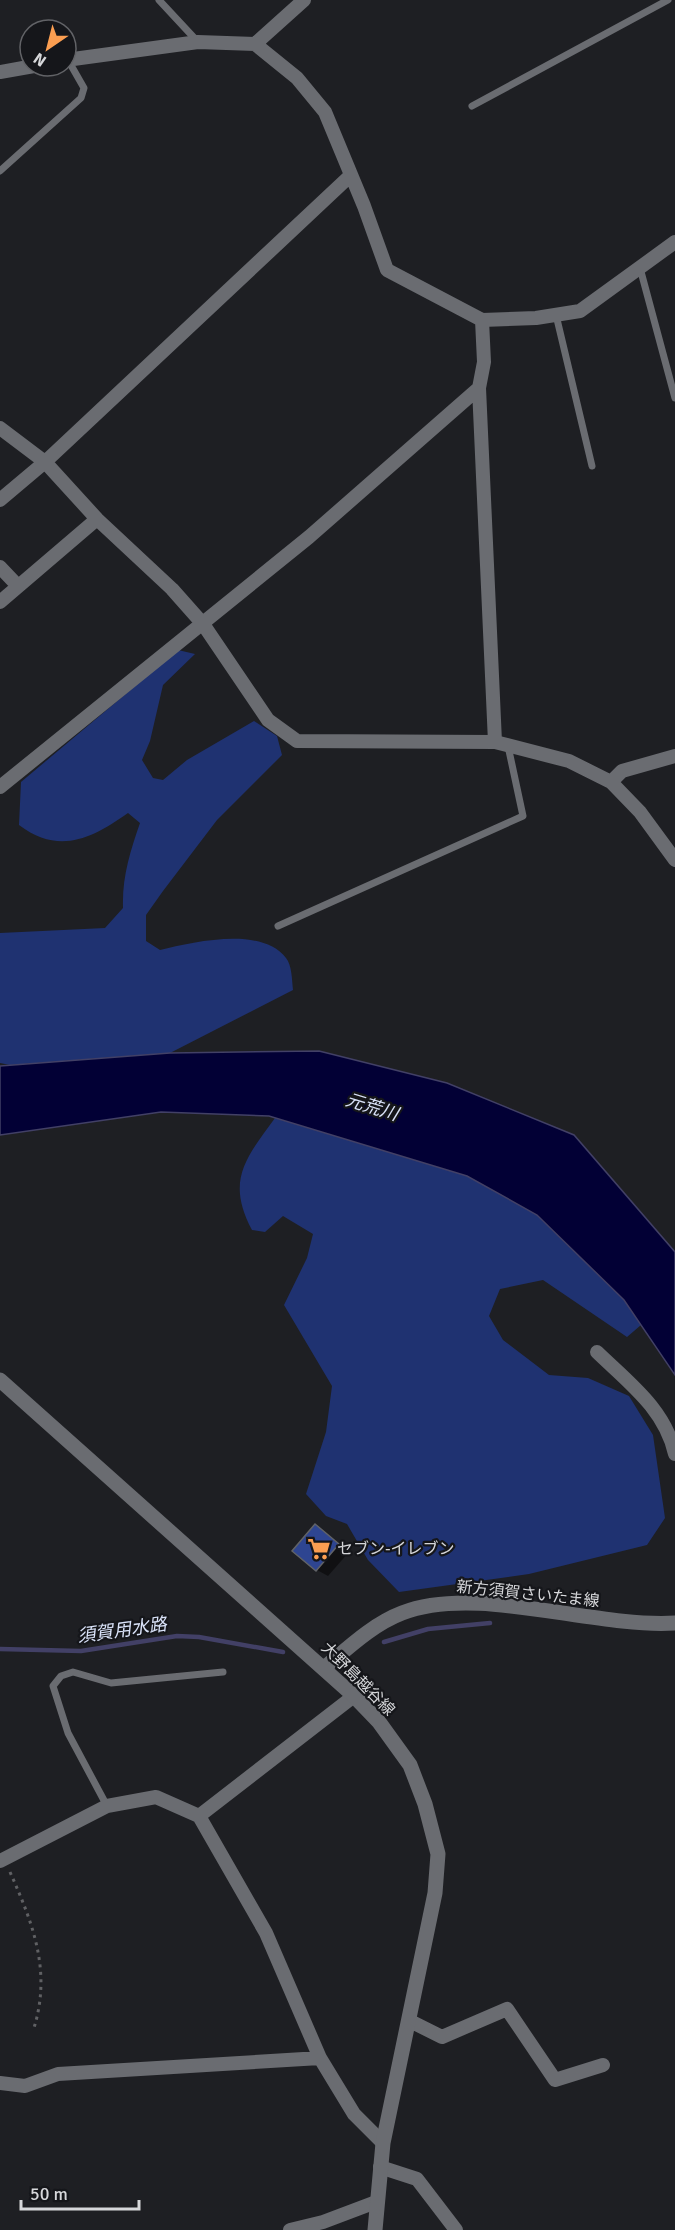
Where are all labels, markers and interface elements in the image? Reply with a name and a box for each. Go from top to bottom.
north arrow [18,18,78,78]
text: N [30,48,50,71]
water label: 元荒川 [343,1089,403,1126]
supermarket icon: セブン-イレブン [306,1536,332,1562]
place label: セブン-イレブン [337,1539,455,1559]
street label: 新方須賀さいたま線 [456,1577,600,1611]
water label: 須賀用水路 [76,1613,170,1647]
street label: 大野島越谷線 [317,1638,399,1720]
scale bar [21,2173,140,2211]
text: 50 m [30,2183,68,2205]

